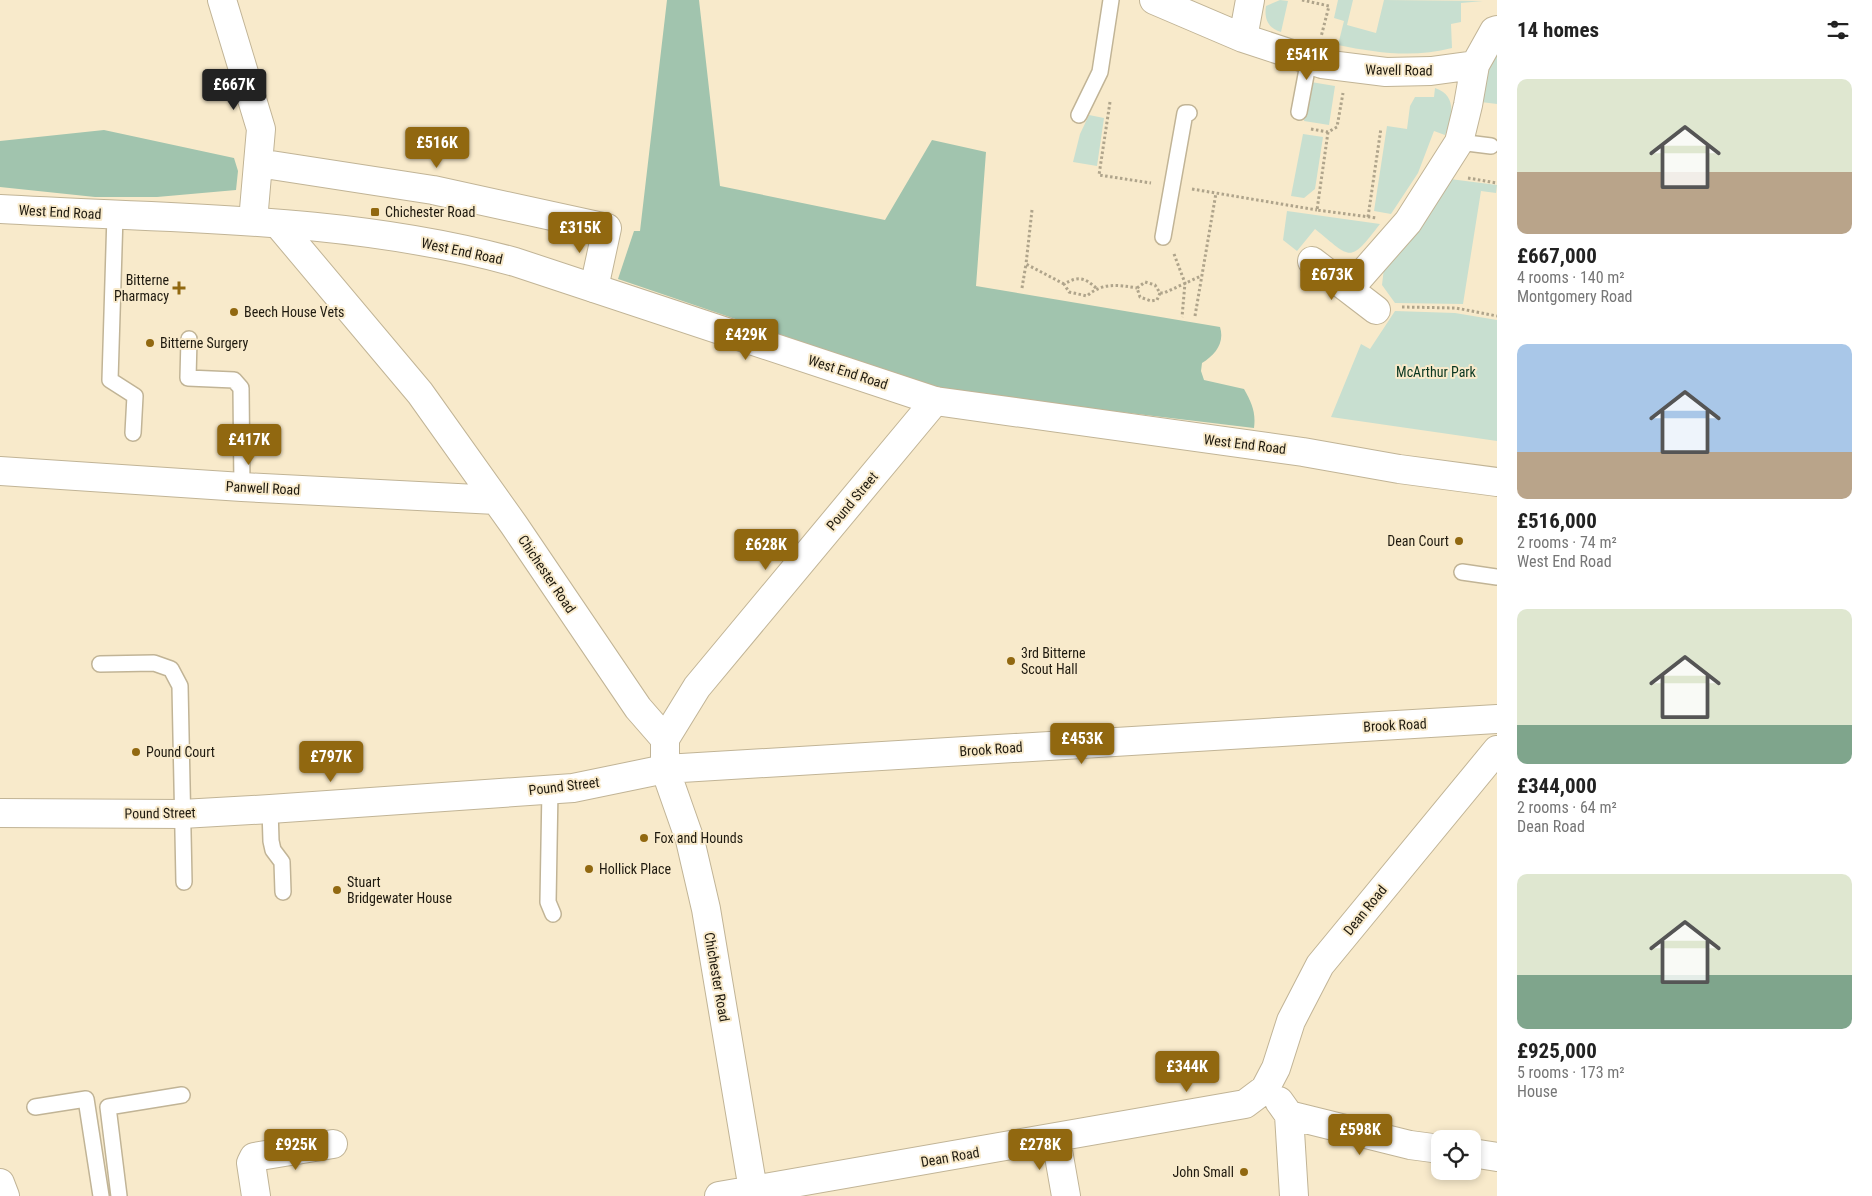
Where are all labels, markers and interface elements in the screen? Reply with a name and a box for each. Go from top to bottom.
icon: filters [1824,16,1852,44]
text: 14 homes [1517,18,1599,42]
pin: £541K [1272,38,1342,81]
text: £541K [1286,45,1328,64]
street label: Wavell Road [1365,61,1433,79]
pin: £667K [199,68,269,111]
text: £667K [213,75,255,94]
icon: home [1640,112,1730,202]
pin: £516K [402,126,472,169]
text: £516K [416,133,458,152]
street label: West End Road [18,202,102,222]
place label: Chichester Road [385,204,475,220]
marker: Chichester Road [369,206,381,218]
pin: £315K [545,212,615,254]
text: £315K [559,218,601,237]
street label: West End Road [420,235,504,267]
text: £667,000 [1517,244,1597,268]
pin: £673K [1297,258,1367,301]
text: £673K [1311,265,1353,284]
text: 4 rooms · 140 m² [1517,268,1625,287]
place label: Bitterne Pharmacy [114,272,169,304]
marker: Bitterne Pharmacy [173,282,185,294]
text: Montgomery Road [1517,287,1633,306]
place label: Beech House Vets [244,304,344,320]
marker: Beech House Vets [228,306,240,318]
pin: £429K [711,318,781,361]
text: £429K [725,325,767,344]
place label: Bitterne Surgery [160,335,249,351]
marker: Bitterne Surgery [144,337,156,349]
street label: West End Road [806,352,890,392]
park label: McArthur Park [1396,364,1477,380]
icon: home [1640,377,1730,467]
pin: £417K [214,424,284,466]
text: £417K [228,430,270,449]
street label: West End Road [1203,431,1287,457]
street label: Pound Street [823,469,881,533]
street label: Panwell Road [225,478,301,498]
text: £516,000 [1517,509,1597,533]
pin: £628K [731,528,801,571]
street label: Chichester Road [515,532,579,616]
place label: Dean Court [1387,533,1449,549]
text: 2 rooms · 74 m² [1517,533,1617,552]
text: £628K [745,535,787,554]
marker: Dean Court [1453,535,1465,547]
text: West End Road [1517,552,1612,571]
icon: home [1640,642,1730,732]
place label: 3rd Bitterne Scout Hall [1021,645,1086,677]
marker: 3rd Bitterne Scout Hall [1005,655,1017,667]
street label: Brook Road [1363,715,1427,735]
pin: £453K [1047,722,1117,765]
text: £453K [1061,729,1103,748]
street label: Brook Road [959,739,1023,759]
pin: £797K [296,740,366,783]
place label: Pound Court [146,744,215,760]
marker: Pound Court [130,746,142,758]
text: £797K [310,747,352,766]
street label: Pound Street [528,774,600,798]
text: £344,000 [1517,774,1597,798]
text: 2 rooms · 64 m² [1517,798,1617,817]
street label: Pound Street [124,804,196,822]
text: Dean Road [1517,817,1585,836]
place label: Fox and Hounds [654,830,743,846]
marker: Fox and Hounds [638,832,650,844]
place label: Hollick Place [599,861,671,877]
marker: Hollick Place [583,863,595,875]
place label: Stuart Bridgewater House [347,874,452,906]
street label: Dean Road [1340,882,1390,938]
marker: Stuart Bridgewater House [331,884,343,896]
icon: home [1640,907,1730,997]
street label: Chichester Road [701,931,733,1023]
text: £925,000 [1517,1039,1597,1063]
pin: £344K [1152,1050,1222,1093]
text: £344K [1166,1057,1208,1076]
text: 5 rooms · 173 m² [1517,1063,1625,1082]
text: House [1517,1082,1557,1101]
pin: £598K [1325,1114,1395,1156]
text: £598K [1339,1120,1381,1139]
pin: £925K [261,1128,331,1171]
pin: £278K [1005,1128,1075,1171]
map controls [1431,1130,1481,1180]
button: locate [1431,1130,1481,1180]
text: £925K [275,1135,317,1154]
text: £278K [1019,1135,1061,1154]
street label: Dean Road [919,1144,981,1170]
place label: John Small [1173,1164,1234,1180]
marker: John Small [1238,1166,1250,1178]

